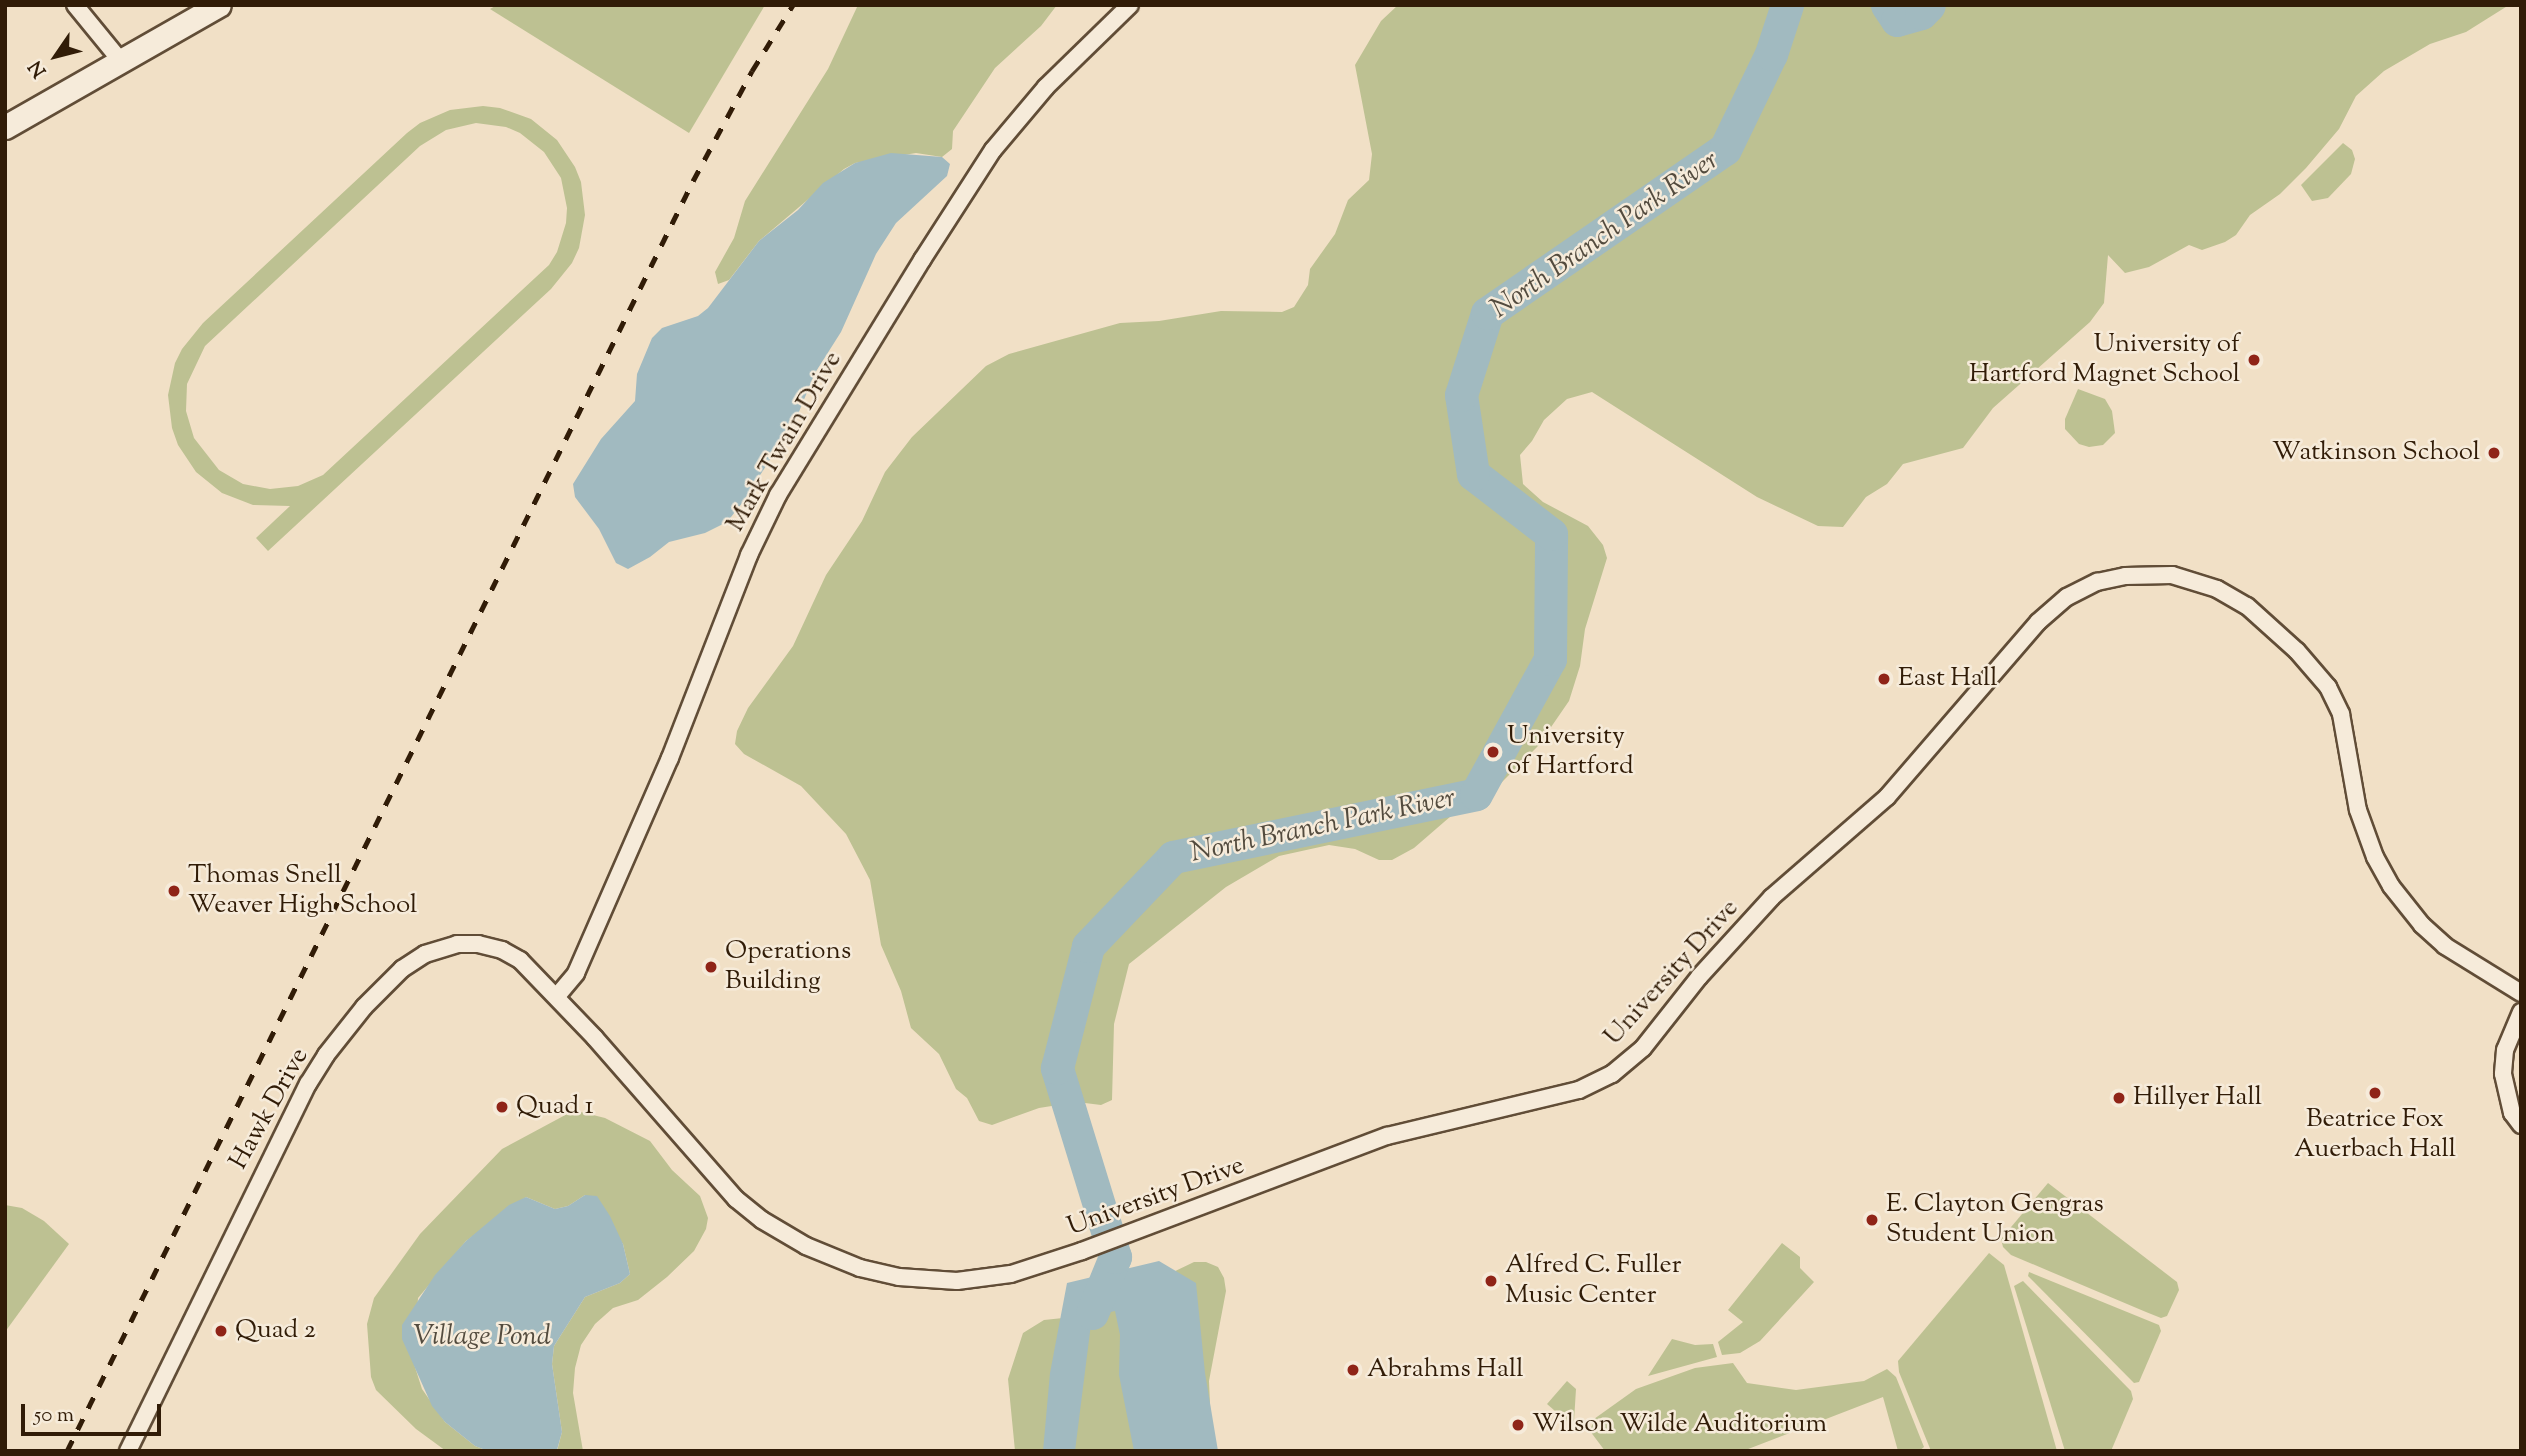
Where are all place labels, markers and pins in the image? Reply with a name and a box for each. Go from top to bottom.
place label: University of Hartford Magnet School [1969,329,2240,390]
marker: University of Hartford Magnet School [2246,352,2262,368]
place label: Watkinson School [2272,437,2480,469]
marker: Watkinson School [2486,445,2502,461]
place label: East Hall [1898,663,1997,695]
marker: East Hall [1876,671,1892,687]
place label: University of Hartford [1507,721,1634,782]
marker: University of Hartford [1485,744,1501,760]
place label: Thomas Snell Weaver High School [188,860,417,922]
marker: Thomas Snell Weaver High School [166,883,182,899]
place label: Operations Building [725,936,851,998]
marker: Operations Building [703,959,719,975]
place label: Hillyer Hall [2133,1082,2262,1114]
marker: Beatrice Fox Auerbach Hall [2367,1085,2383,1101]
marker: Hillyer Hall [2111,1090,2127,1106]
place label: Quad 1 [516,1091,593,1123]
marker: Quad 1 [494,1099,510,1115]
place label: Beatrice Fox Auerbach Hall [2294,1104,2456,1166]
place label: E. Clayton Gengras Student Union [1886,1189,2104,1250]
marker: E. Clayton Gengras Student Union [1864,1212,1880,1228]
place label: Alfred C. Fuller Music Center [1505,1250,1681,1312]
marker: Alfred C. Fuller Music Center [1483,1273,1499,1289]
place label: Quad 2 [235,1315,316,1347]
marker: Quad 2 [213,1323,229,1339]
place label: Abrahms Hall [1367,1354,1523,1386]
marker: Abrahms Hall [1345,1362,1361,1378]
place label: Wilson Wilde Auditorium [1532,1409,1827,1441]
marker: Wilson Wilde Auditorium [1510,1417,1526,1433]

